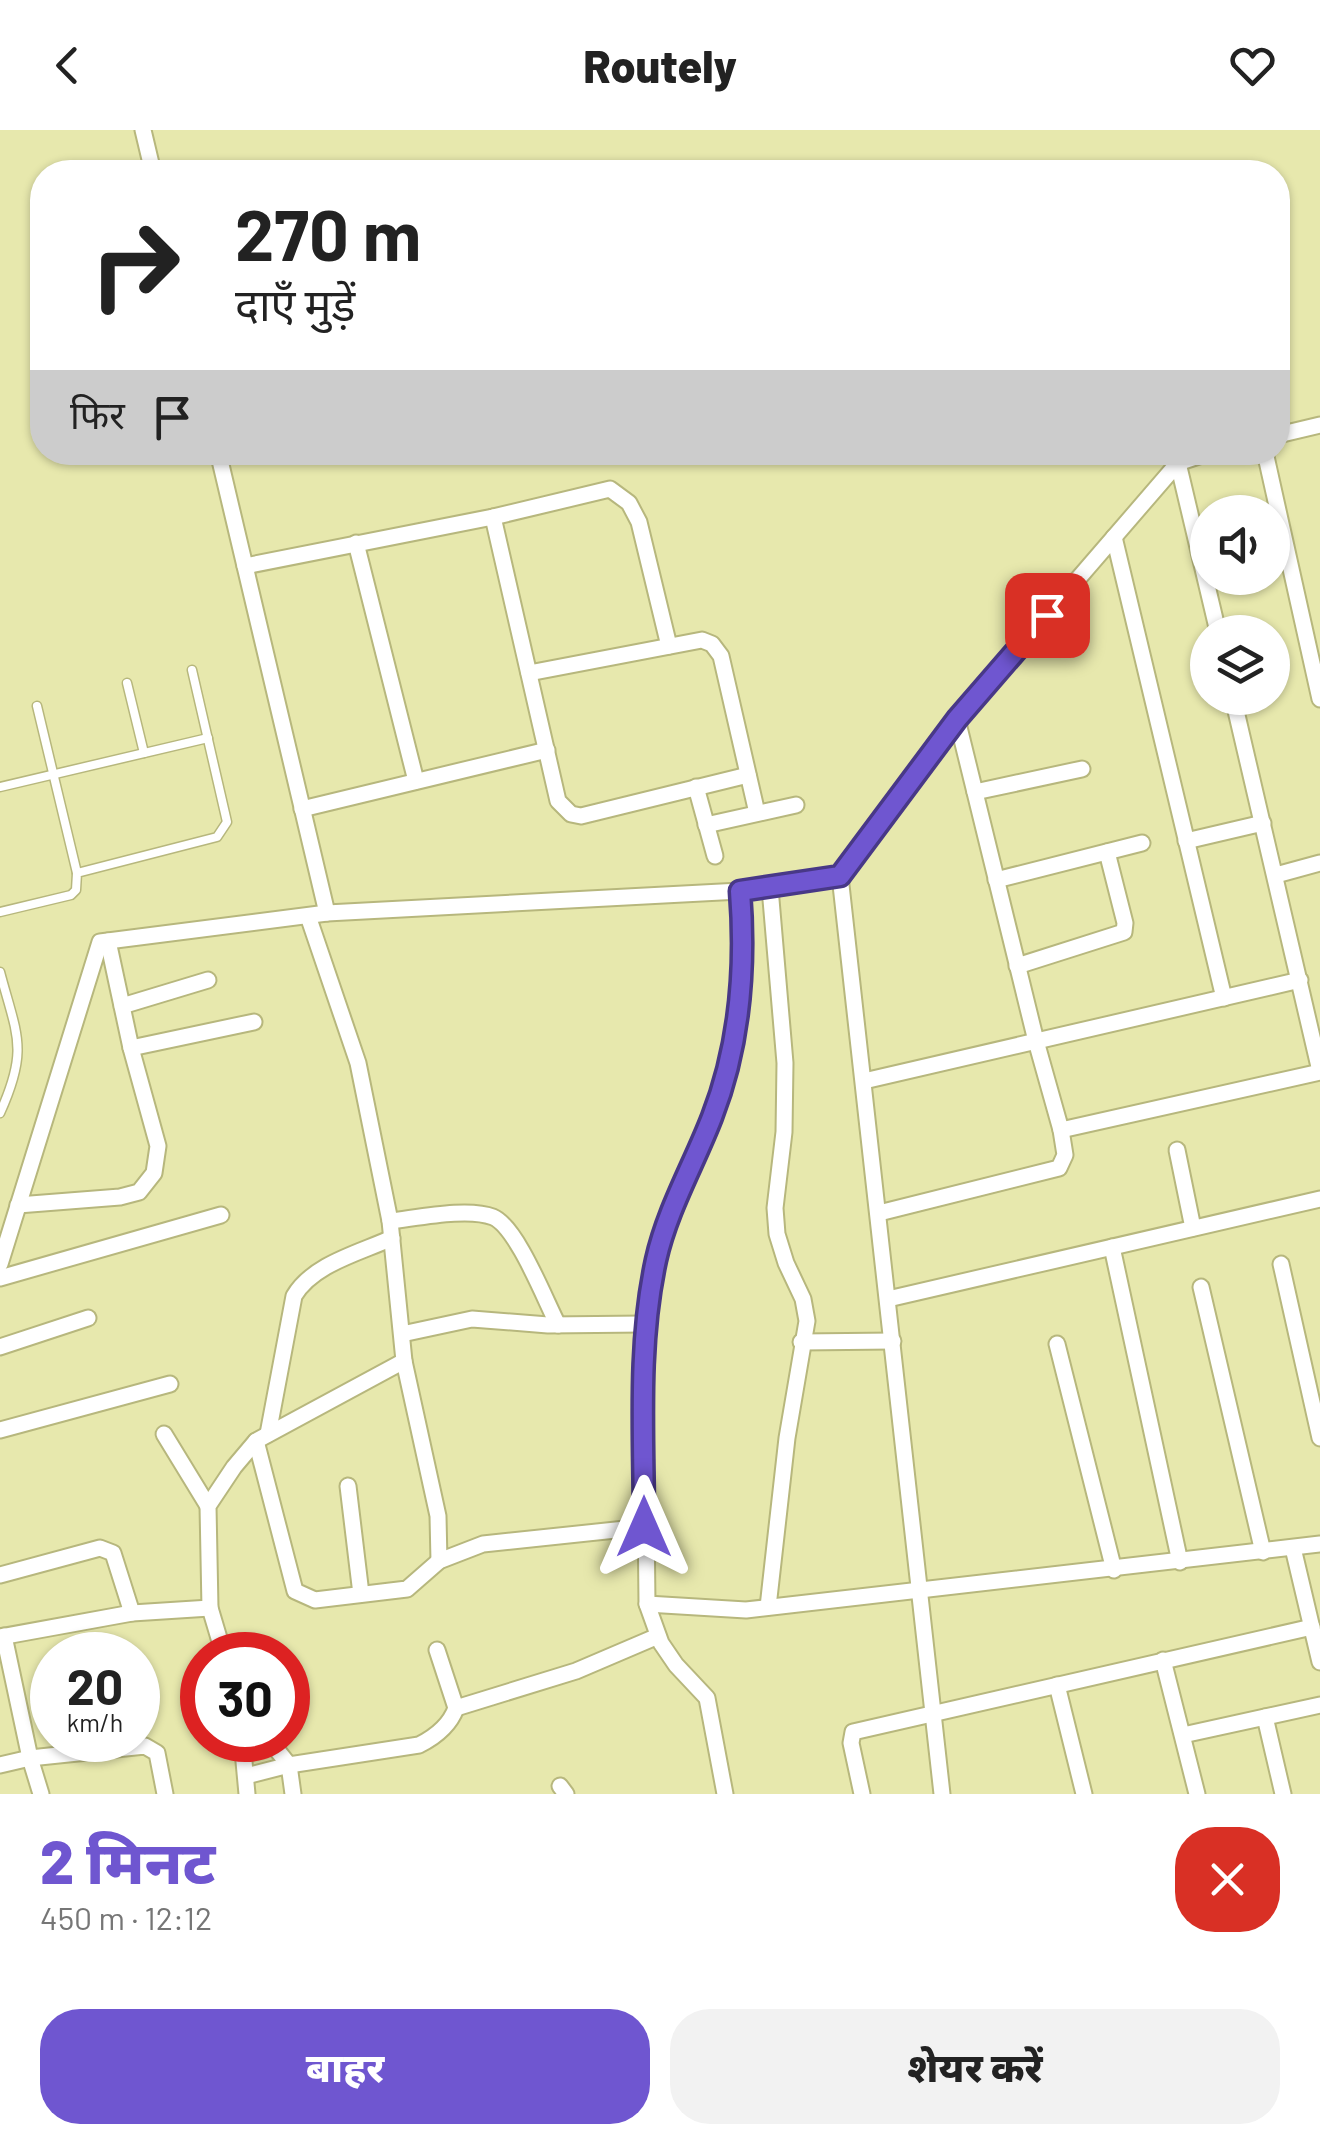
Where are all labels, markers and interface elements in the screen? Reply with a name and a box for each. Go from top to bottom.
icon: back [40,38,95,93]
text: Routely [583,38,737,92]
icon: heart [1225,38,1280,93]
text: 270 m [235,191,421,275]
icon: right [70,200,200,330]
text: दाएँ मुड़ें [235,276,355,330]
icon: arrive [145,390,200,445]
text: फिर [70,391,125,437]
map controls [1190,495,1290,715]
button: sound [1190,495,1290,595]
pin [1005,573,1090,658]
icon: arrive [1020,588,1075,643]
button: layers [1190,615,1290,715]
position arrow [592,1475,696,1579]
speed limit sign: 30 [180,1632,310,1762]
text: 20 [67,1655,123,1715]
text: km/h [67,1707,123,1737]
text: 2 मिनट [40,1824,215,1896]
button: close [1175,1827,1280,1932]
text: 450 m · 12:12 [40,1898,212,1936]
button: बाहर [40,2009,650,2124]
button: शेयर करें [670,2009,1280,2124]

